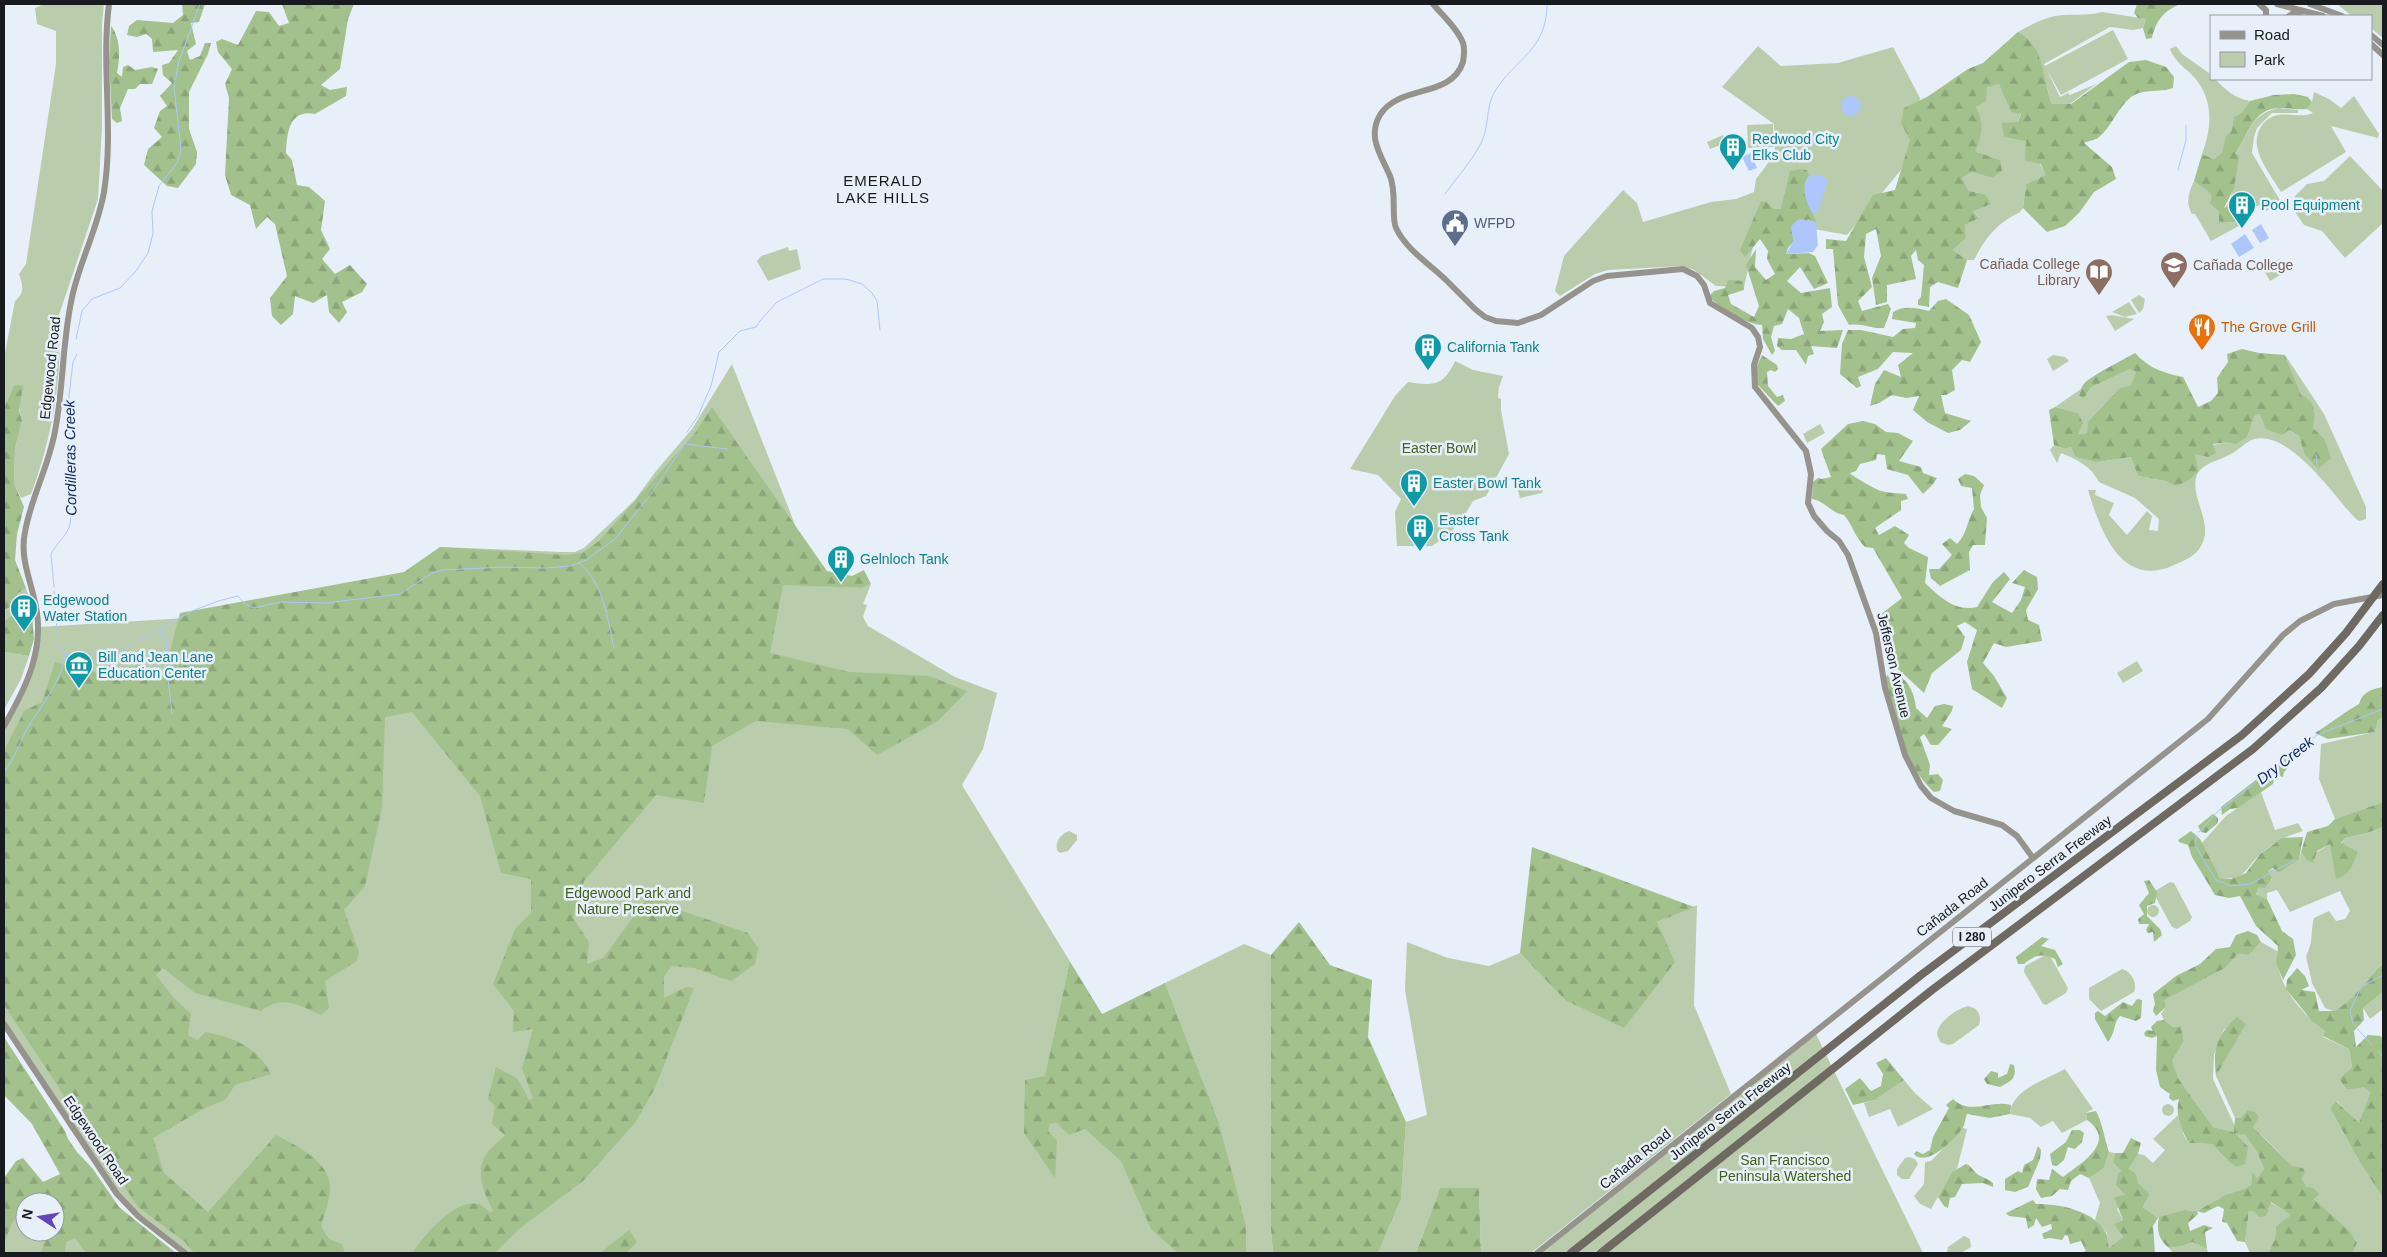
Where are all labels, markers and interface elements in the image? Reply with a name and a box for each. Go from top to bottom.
legend [2210,15,2372,80]
text: Road [2254,26,2290,43]
text: Park [2254,51,2285,68]
place label: Redwood City Elks Club [1752,131,1839,163]
building icon: Redwood City Elks Club [1718,132,1748,171]
district label: EMERALD LAKE HILLS [836,172,930,206]
building icon: Pool Equipment [2227,190,2257,229]
place label: Pool Equipment [2261,197,2360,213]
public building icon: WFPD [1440,208,1470,247]
place label: WFPD [1474,215,1515,231]
school or university icon: Cañada College [2159,250,2189,289]
place label: Cañada College Library [1980,256,2080,288]
library icon: Cañada College Library [2084,257,2114,296]
place label: Cañada College [2193,257,2294,273]
restaurant icon: The Grove Grill [2187,312,2217,351]
street label: Edgewood Road [37,316,63,420]
place label: The Grove Grill [2221,319,2316,335]
building icon: California Tank [1413,332,1443,371]
place label: California Tank [1447,339,1540,355]
water label: Cordilleras Creek [60,398,80,516]
park label: Easter Bowl [1402,440,1476,456]
building icon: Easter Bowl Tank [1399,468,1429,507]
place label: Easter Bowl Tank [1433,475,1542,491]
place label: Easter Cross Tank [1439,512,1510,544]
building icon: Easter Cross Tank [1405,513,1435,552]
building icon: Gelnloch Tank [826,544,856,583]
place label: Gelnloch Tank [860,551,949,567]
place label: Edgewood Water Station [43,592,127,624]
building icon: Edgewood Water Station [9,593,39,632]
street label: Jefferson Avenue [1874,611,1914,719]
place label: Bill and Jean Lane Education Center [98,649,213,681]
museum icon: Bill and Jean Lane Education Center [64,650,94,689]
water label: Dry Creek [2253,732,2318,787]
street label: Junipero Serra Freeway [1986,812,2114,914]
street label: Cañada Road [1913,874,1991,940]
park label: Edgewood Park and Nature Preserve [565,885,691,917]
road number: I 280 [1953,928,1991,946]
street label: Junipero Serra Freeway [1666,1059,1794,1163]
street label: Edgewood Road [60,1093,132,1187]
street label: Cañada Road [1596,1126,1674,1192]
park label: San Francisco Peninsula Watershed [1719,1152,1851,1184]
north arrow [15,1192,65,1242]
text: N [18,1208,36,1221]

